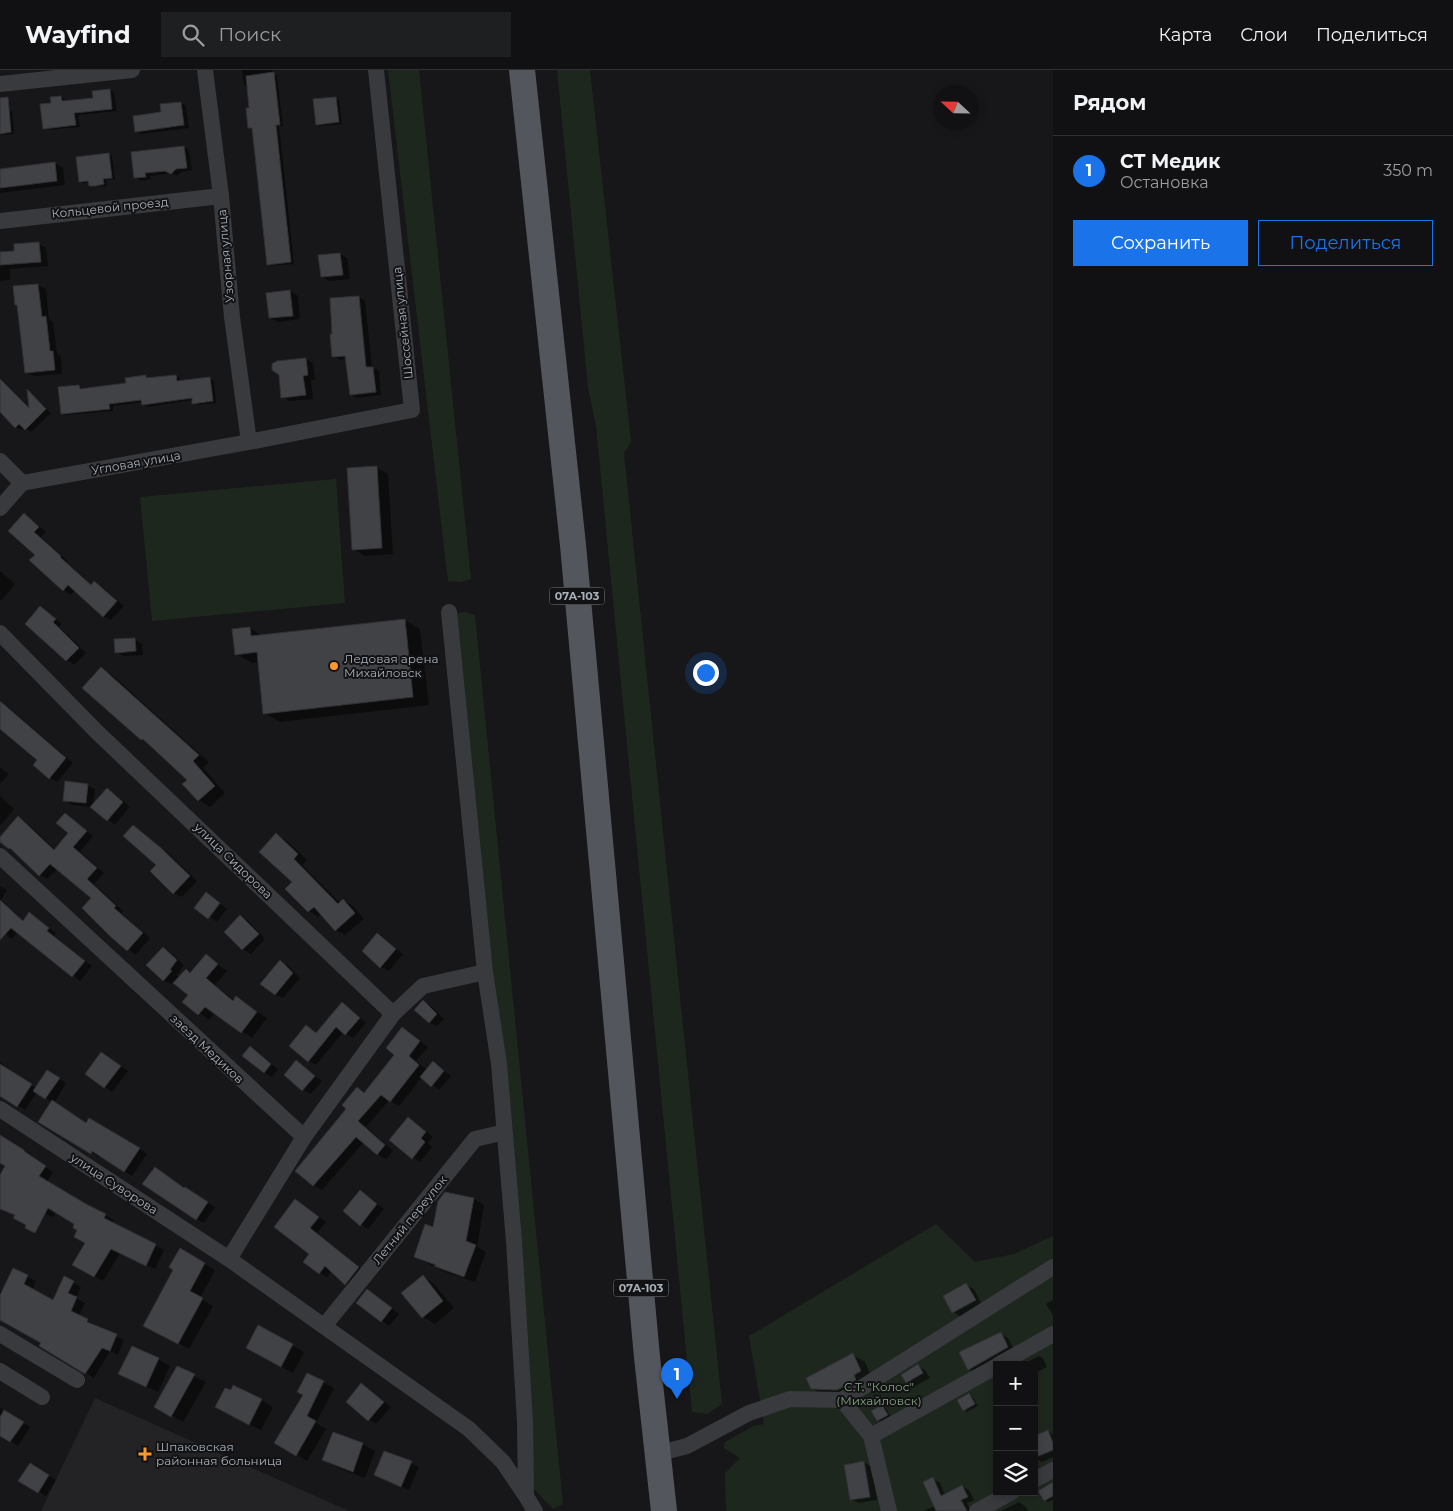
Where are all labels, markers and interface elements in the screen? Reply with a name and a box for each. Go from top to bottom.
search box [161,12,511,57]
text: Wayfind [25,20,131,49]
icon: search [179,21,207,49]
text: Поиск [219,23,281,46]
text: Карта [1158,24,1212,46]
text: Слои [1240,24,1288,46]
text: Поделиться [1316,24,1428,46]
north arrow [933,85,978,130]
text: Рядом [1073,90,1146,115]
text: СТ Медик [1120,150,1220,173]
text: 1 [1086,161,1092,180]
text: 350 m [1383,161,1433,180]
text: Остановка [1120,173,1209,192]
street label: Кольцевой проезд [51,194,169,221]
street label: Узорная улица [214,209,237,303]
button: Сохранить [1073,220,1248,266]
button: Поделиться [1258,220,1433,266]
street label: Шоссейная улица [389,266,416,380]
street label: Угловая улица [90,447,182,478]
road number: 07А-103 [550,588,604,604]
place label: Ледовая арена Михайловск [344,651,439,680]
marker: Ледовая арена Михайловск [328,660,340,672]
your location [693,660,719,686]
street label: улица Сидорова [190,819,276,902]
street label: заезд Медиков [168,1011,247,1086]
street label: улица Суворова [67,1149,161,1217]
street label: Летний переулок [369,1172,450,1267]
road number: 07А-103 [614,1280,668,1296]
pin: 1 [661,1358,693,1399]
map controls [993,1361,1038,1496]
button: + [993,1361,1038,1406]
park label: С.Т. "Колос" (Михайловск) [836,1379,922,1408]
button: − [993,1406,1038,1451]
place label: Шпаковская районная больница [156,1439,282,1468]
marker: Шпаковская районная больница [138,1447,152,1461]
button: layers [993,1451,1038,1496]

